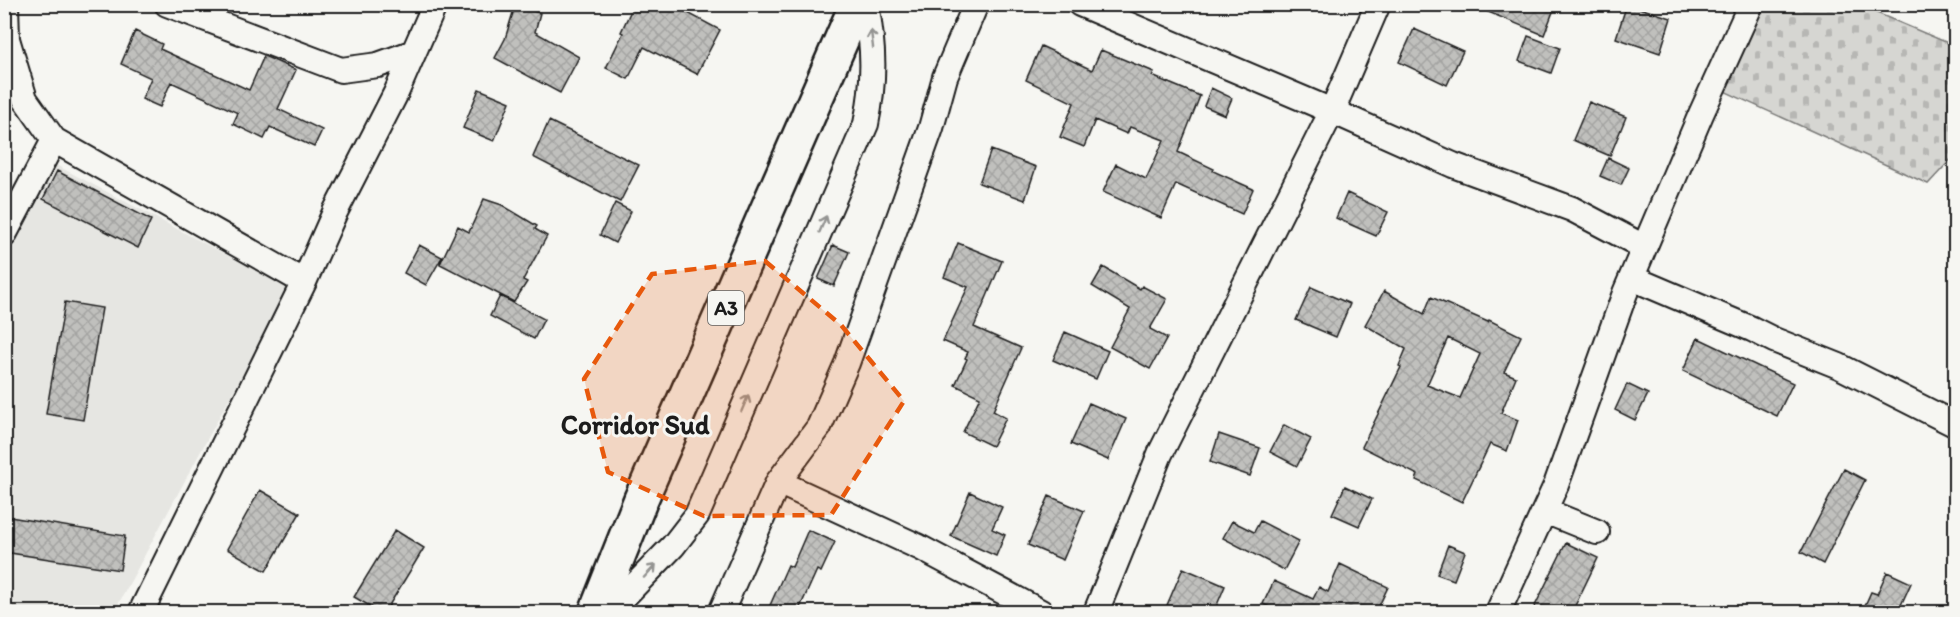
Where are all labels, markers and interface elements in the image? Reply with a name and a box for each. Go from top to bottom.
one-way arrow [866,30,877,49]
one-way arrow [817,216,829,234]
road number: A3 [708,291,744,325]
one-way arrow [740,395,751,413]
district label: Corridor Sud [561,408,710,441]
one-way arrow [642,563,657,578]

